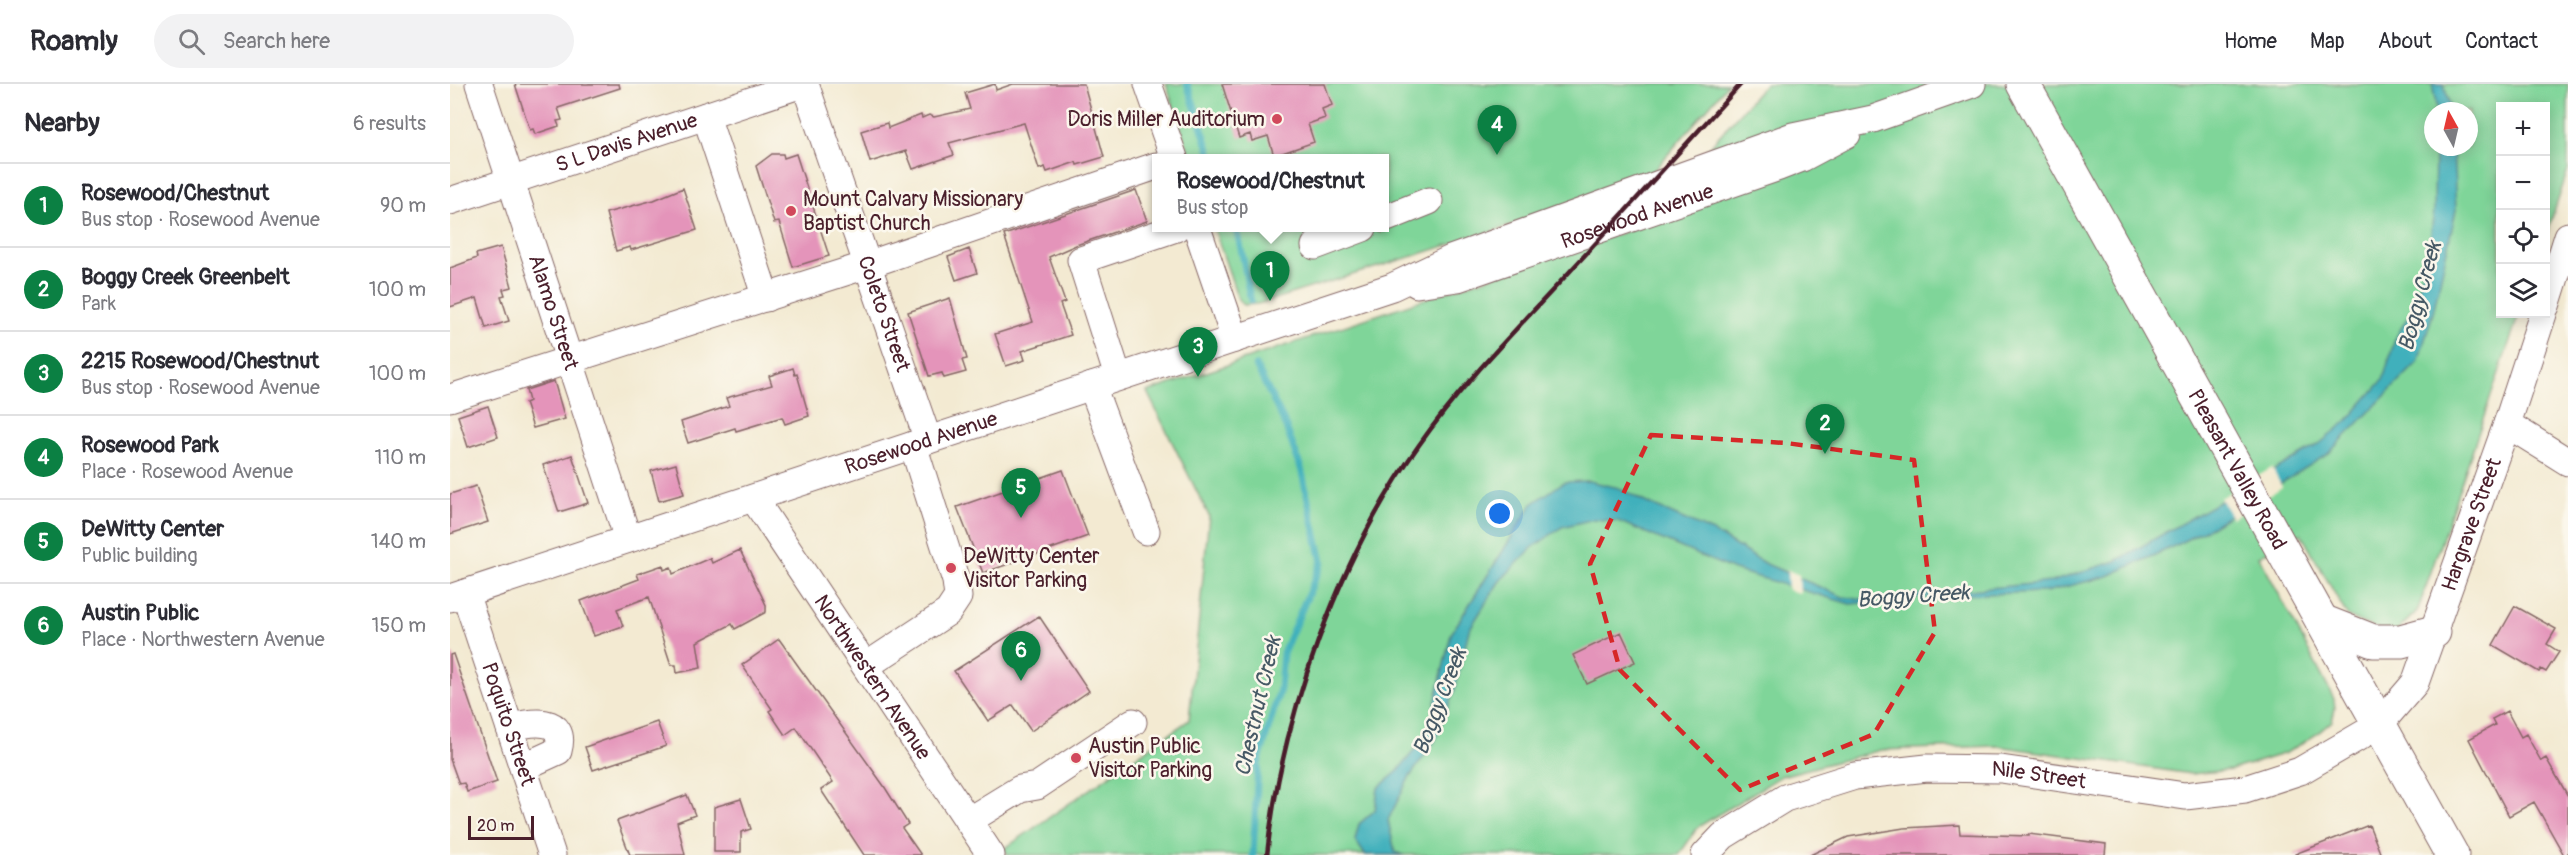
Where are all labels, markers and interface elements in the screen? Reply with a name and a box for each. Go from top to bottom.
search box [154,14,574,68]
text: Roamly [30,24,118,59]
icon: search [175,25,208,58]
text: Search here [223,27,330,55]
text: Home [2224,28,2277,55]
text: Map [2310,28,2345,55]
text: About [2378,28,2432,55]
text: Contact [2465,28,2538,55]
north arrow [2424,102,2478,156]
map controls [2496,102,2550,318]
button: + [2496,102,2550,156]
street label: S L Davis Avenue [552,106,702,179]
place label: Doris Miller Auditorium [1067,106,1265,133]
pin: 4 [1478,106,1516,155]
text: Nearby [24,107,100,139]
text: 6 results [353,111,426,136]
marker: Doris Miller Auditorium [1270,112,1284,126]
popup [1152,154,1389,232]
button: − [2496,156,2550,210]
text: Rosewood/Chestnut [1176,167,1365,195]
street label: Rosewood Avenue [1558,178,1718,255]
text: Rosewood/Chestnut [81,179,269,207]
place label: Mount Calvary Missionary Baptist Church [803,186,1023,237]
text: 1 [40,193,47,218]
text: 90 m [380,193,426,218]
text: Bus stop [1176,195,1248,220]
marker: Mount Calvary Missionary Baptist Church [784,204,798,218]
text: Bus stop · Rosewood Avenue [81,207,320,232]
button: locate [2496,210,2550,264]
water label: Boggy Creek [2392,237,2449,354]
street label: Alamo Street [522,251,585,374]
street label: Coleto Street [851,252,917,376]
pin: 1 [1250,252,1290,301]
text: Boggy Creek Greenbelt [81,263,290,291]
button: layers [2496,264,2550,318]
text: 2 [38,277,49,302]
text: 100 m [369,277,426,302]
text: Park [81,291,116,316]
pin: 3 [1178,328,1218,377]
text: 2215 Rosewood/Chestnut [81,347,319,375]
text: 3 [38,361,49,386]
text: 100 m [369,361,426,386]
text: Bus stop · Rosewood Avenue [81,375,320,400]
street label: Pleasant Valley Road [2181,385,2292,555]
pin: 2 [1806,404,1844,454]
street label: Rosewood Avenue [841,405,1002,481]
text: Rosewood Park [81,431,219,459]
text: 4 [38,445,49,470]
text: 110 m [375,445,426,470]
street label: Hargrave Street [2436,454,2508,595]
text: Place · Rosewood Avenue [81,459,293,484]
pin: 5 [1002,468,1040,518]
your location [1485,499,1514,528]
text: DeWitty Center [81,515,224,543]
text: 5 [38,529,49,554]
text: 140 m [371,529,426,554]
text: Public building [81,543,197,568]
place label: DeWitty Center Visitor Parking [963,543,1100,594]
marker: DeWitty Center Visitor Parking [944,561,958,575]
water label: Boggy Creek [1856,578,1972,614]
street label: Northwestern Avenue [808,590,937,766]
text: Austin Public [81,599,199,627]
text: 6 [38,613,49,638]
text: 150 m [372,613,426,638]
text: Place · Northwestern Avenue [81,627,325,652]
pin: 6 [1002,632,1040,681]
water label: Chestnut Creek [1228,632,1288,779]
water label: Boggy Creek [1407,642,1474,759]
street label: Poquito Street [475,659,541,790]
place label: Austin Public Visitor Parking [1088,733,1212,784]
marker: Austin Public Visitor Parking [1069,751,1083,765]
street label: Nile Street [1992,756,2088,795]
scale bar [468,813,534,840]
text: 20 m [477,816,515,836]

